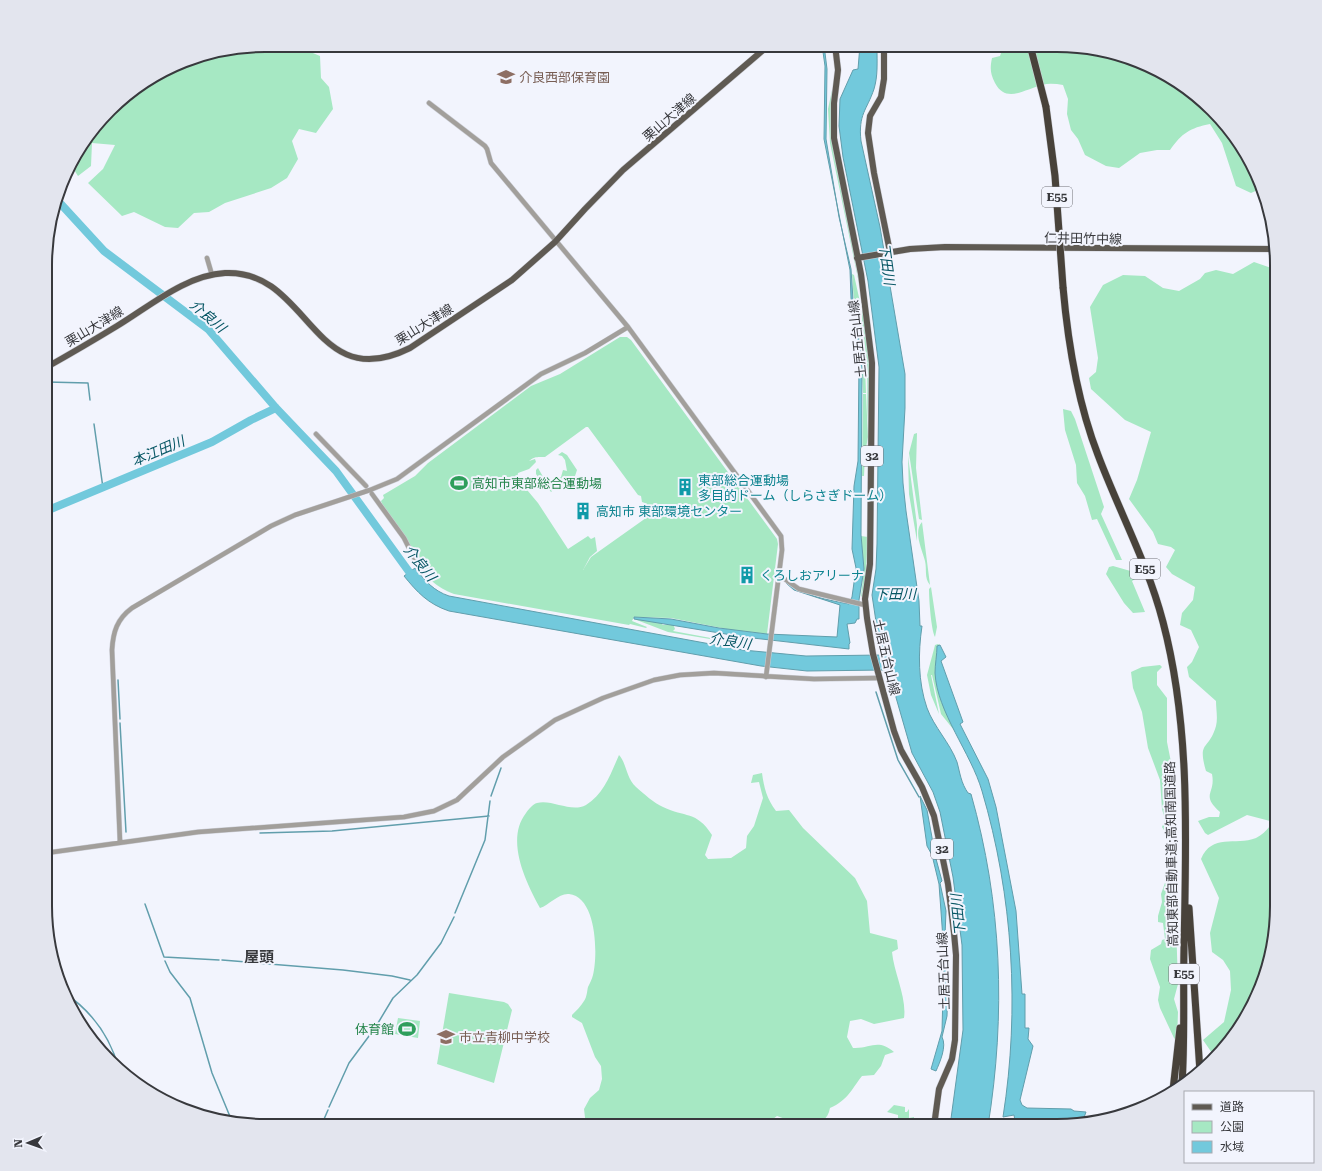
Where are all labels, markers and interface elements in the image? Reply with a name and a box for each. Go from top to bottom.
school or university icon: 介良西部保育園 [496,67,516,87]
place label: 介良西部保育園 [519,70,610,85]
street label: 栗山大津線 [640,90,699,144]
road number: E55 [1042,187,1072,207]
street label: 仁井田竹中線 [1044,230,1122,247]
water label: 下田川 [876,242,898,288]
water label: 介良川 [187,296,231,337]
street label: 土居五台山線 [846,299,869,379]
street label: 栗山大津線 [393,301,456,348]
street label: 栗山大津線 [63,303,126,350]
water label: 本江田川 [129,432,189,469]
road number: 32 [861,446,883,466]
sports icon: 高知市東部総合運動場 [449,473,469,493]
place label: 東部総合運動場 多目的ドーム（しらさぎドーム） [698,473,892,503]
place label: 高知市東部総合運動場 [472,476,602,491]
building icon: 東部総合運動場 多目的ドーム（しらさぎドーム） [675,477,695,497]
building icon: 高知市 東部環境センター [573,501,593,521]
place label: 高知市 東部環境センター [596,504,742,519]
water label: 介良川 [401,542,441,586]
road number: E55 [1130,559,1160,579]
building icon: くろしおアリーナ [737,565,757,585]
place label: くろしおアリーナ [760,568,864,583]
water label: 下田川 [874,586,918,602]
street label: 土居五台山線 [870,617,903,697]
water label: 介良川 [708,630,754,652]
street label: 高知東部自動車道;高知南国道路 [1162,761,1181,947]
road number: 32 [931,839,953,859]
water label: 下田川 [948,891,968,937]
street label: 土居五台山線 [935,932,952,1010]
district label: 屋頭 [244,948,274,966]
road number: E55 [1169,964,1199,984]
sports icon: 体育館 [397,1019,417,1039]
place label: 体育館 [355,1022,394,1037]
school or university icon: 市立青柳中学校 [436,1027,456,1047]
place label: 市立青柳中学校 [459,1030,550,1045]
legend [1184,1091,1314,1163]
text: 道路 [1220,1100,1244,1114]
text: 公園 [1220,1120,1244,1134]
north arrow [8,1123,48,1163]
text: N [12,1138,25,1148]
text: 水域 [1220,1140,1244,1154]

